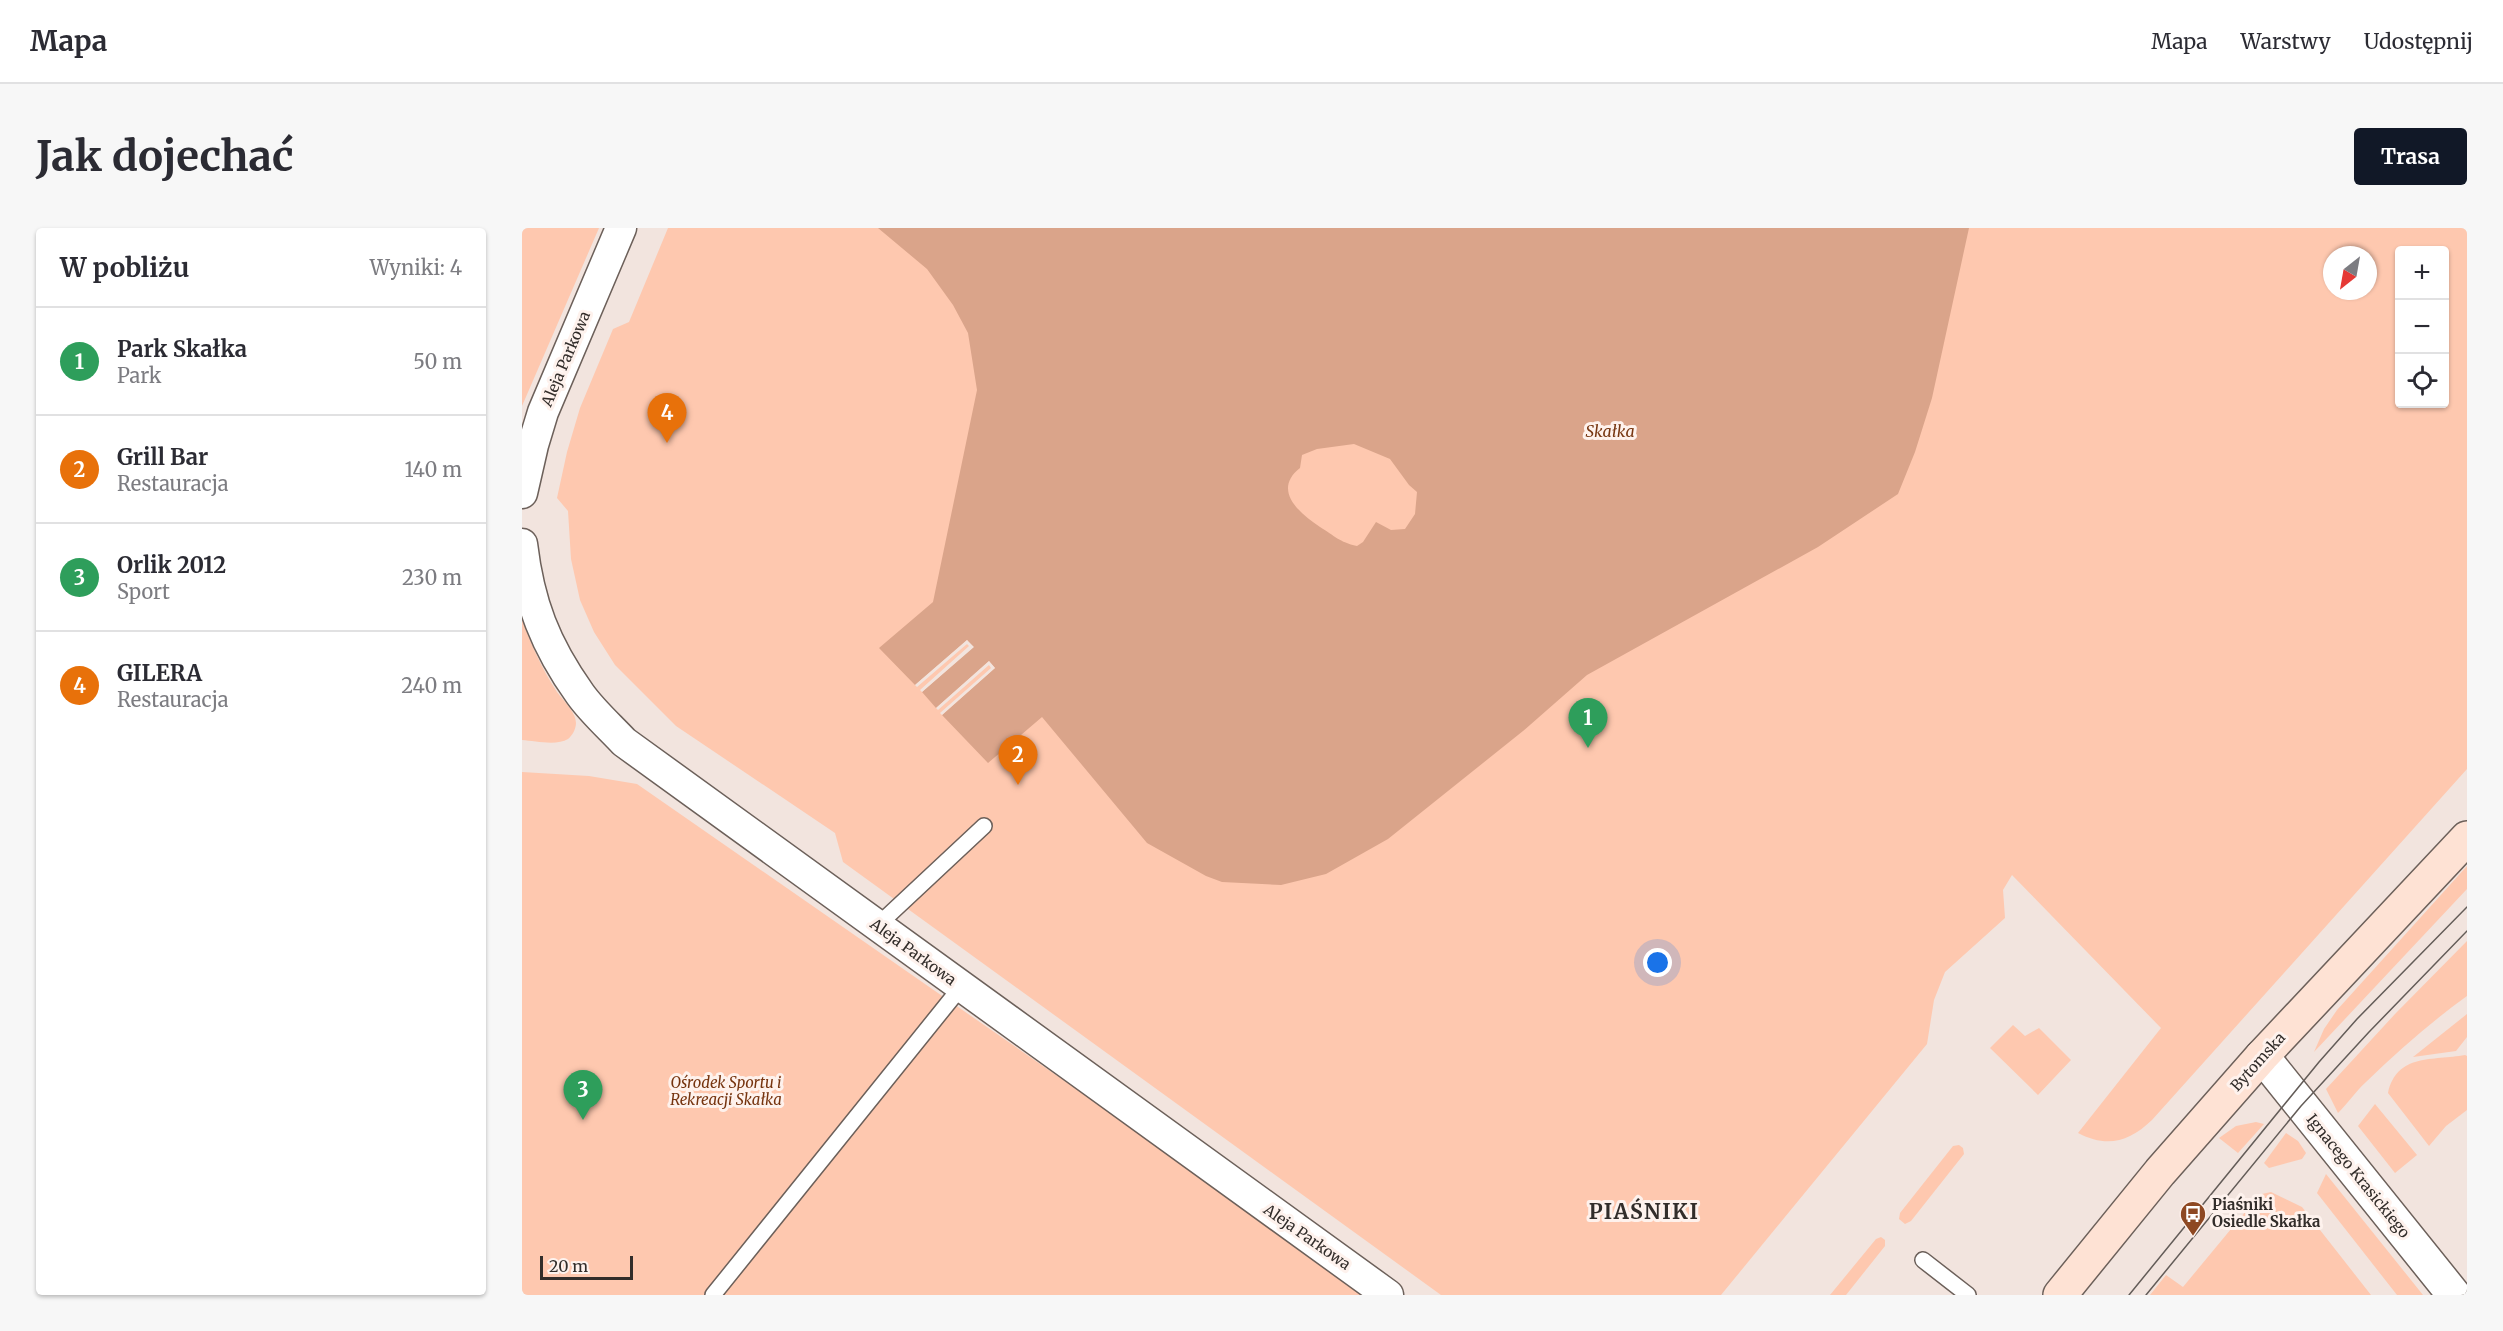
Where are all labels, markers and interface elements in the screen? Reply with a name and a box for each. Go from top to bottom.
text: Mapa [30,23,107,59]
text: Mapa [2151,28,2208,55]
text: Warstwy [2241,28,2331,55]
text: Udostępnij [2364,28,2473,55]
button: Trasa [2354,128,2467,185]
text: Jak dojechać [36,130,294,182]
north arrow [2323,246,2377,300]
map controls [2395,246,2449,408]
button: + [2395,246,2449,300]
text: W pobliżu [60,251,189,284]
text: Wyniki: 4 [370,255,462,280]
button: − [2395,300,2449,354]
street label: Aleja Parkowa [537,308,594,410]
text: Park Skałka [117,335,247,363]
text: 1 [75,349,84,374]
text: 50 m [413,349,462,374]
button: locate [2395,354,2449,408]
text: Park [117,363,161,388]
pin: 4 [648,394,686,443]
water label: Skałka [1585,421,1635,441]
text: Grill Bar [117,443,208,471]
text: 2 [74,457,85,482]
text: 140 m [405,457,462,482]
text: Restauracja [117,471,228,496]
text: Orlik 2012 [117,551,226,579]
text: 3 [74,565,85,590]
text: 230 m [402,565,462,590]
text: Sport [117,579,170,604]
text: GILERA [117,659,202,687]
text: 4 [73,673,86,698]
text: 240 m [401,673,462,698]
text: Restauracja [117,687,228,712]
pin: 1 [1568,698,1608,748]
pin: 2 [998,736,1038,785]
street label: Aleja Parkowa [866,913,960,989]
your location [1643,948,1672,977]
street label: Bytomska [2226,1028,2289,1095]
pin: 3 [564,1070,602,1120]
park label: Ośrodek Sportu i Rekreacji Skałka [670,1073,782,1109]
street label: Ignacego Krasickiego [2303,1110,2414,1242]
place label: Piaśniki Osiedle Skałka [2212,1195,2321,1231]
district label: PIAŚNIKI [1589,1197,1699,1225]
street label: Aleja Parkowa [1259,1199,1354,1274]
bus stop icon: Piaśniki Osiedle Skałka [2178,1199,2208,1237]
scale bar [540,1253,633,1280]
text: 20 m [549,1256,588,1276]

